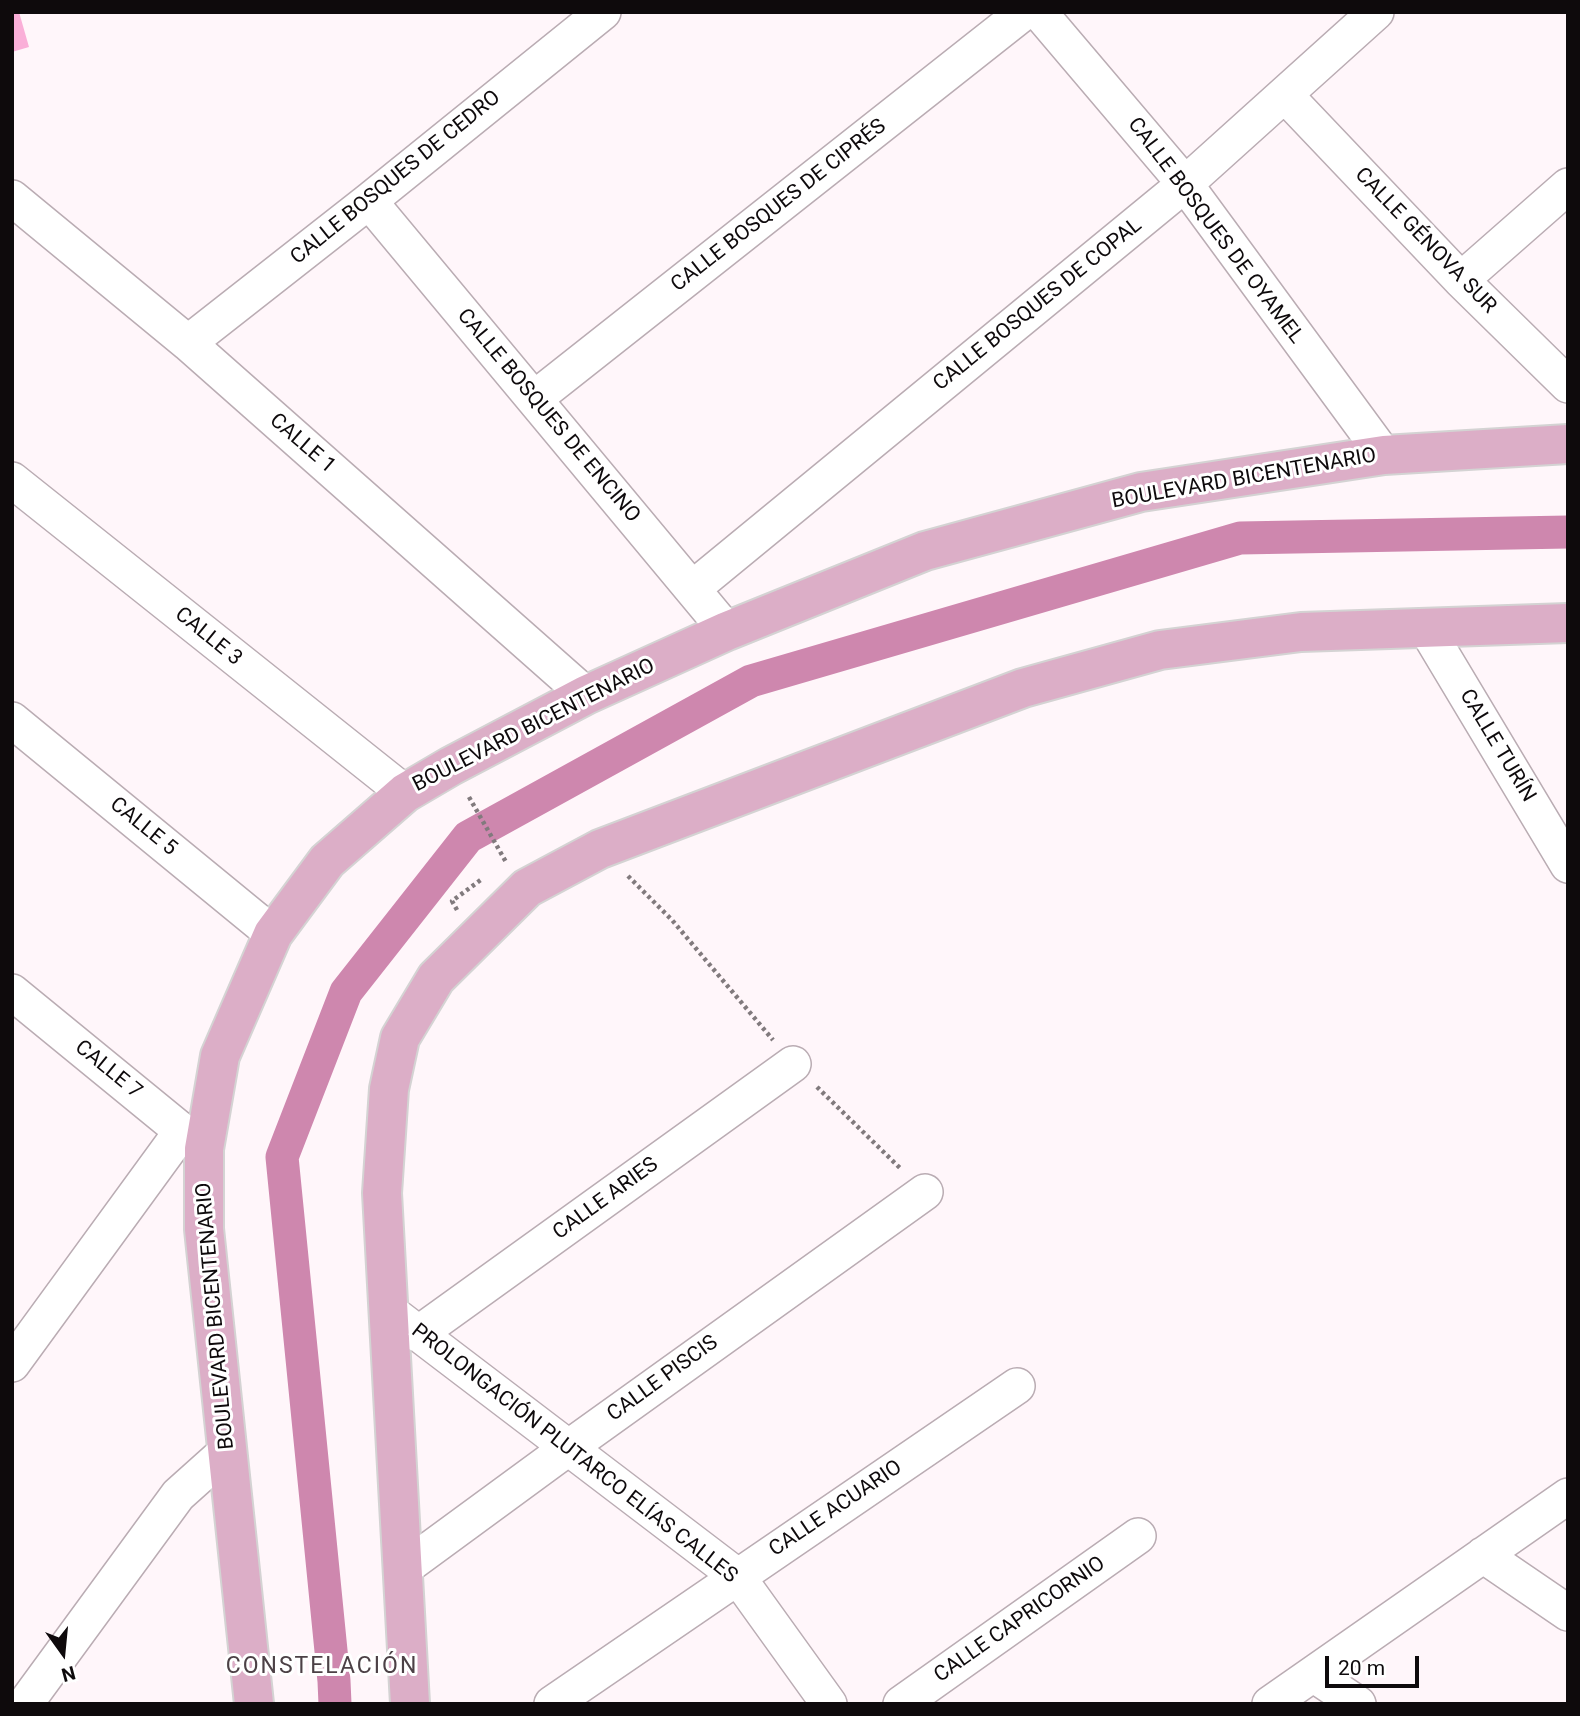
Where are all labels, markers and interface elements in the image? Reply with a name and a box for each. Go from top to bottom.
street label: CALLE BOSQUES DE CEDRO [286,86,506,270]
street label: CALLE BOSQUES DE OYAMEL [1122,113,1308,349]
street label: CALLE BOSQUES DE CIPRÉS [667,114,891,298]
street label: CALLE GÉNOVA SUR [1349,163,1501,319]
street label: CALLE BOSQUES DE COPAL [929,213,1147,397]
street label: CALLE BOSQUES DE ENCINO [451,304,645,528]
street label: CALLE 1 [264,409,340,479]
street label: BOULEVARD BICENTENARIO [1110,443,1378,515]
street label: CALLE 3 [169,602,247,672]
street label: BOULEVARD BICENTENARIO [409,654,659,798]
street label: CALLE TURÍN [1454,685,1540,807]
street label: CALLE 5 [104,792,182,862]
street label: CALLE 7 [69,1035,147,1105]
street label: CALLE ARIES [548,1152,664,1246]
street label: BOULEVARD BICENTENARIO [192,1181,240,1451]
street label: PROLONGACIÓN PLUTARCO ELÍAS CALLES [406,1319,742,1589]
street label: CALLE PISCIS [603,1330,723,1428]
street label: CALLE ACUARIO [765,1455,907,1563]
street label: CALLE CAPRICORNIO [930,1552,1110,1688]
north arrow [28,1618,98,1688]
scale bar [1328,1642,1422,1686]
district label: CONSTELACIÓN [227,1653,417,1681]
text: 20 m [1338,1656,1385,1680]
text: N [59,1661,78,1687]

